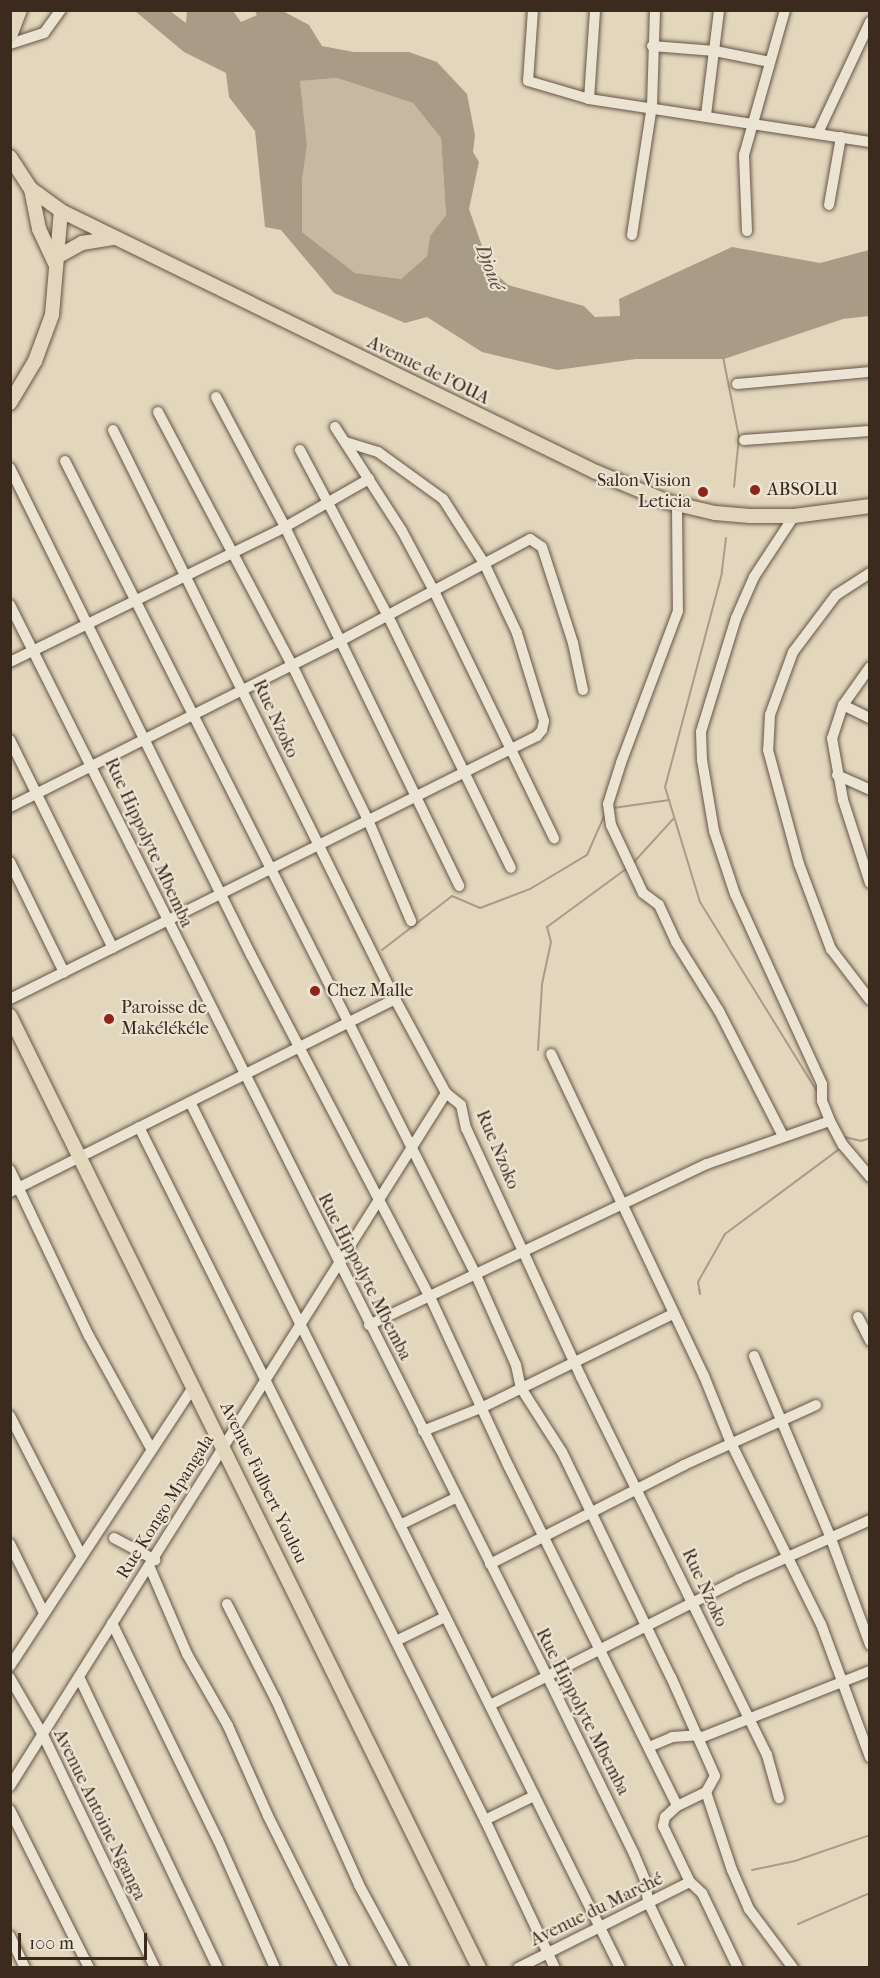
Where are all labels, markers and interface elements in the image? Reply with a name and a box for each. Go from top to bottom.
water label: Djoué [471,241,509,293]
street label: Avenue de l'OUA [363,332,493,410]
place label: Salon Vision Leticia [597,471,691,514]
place label: ABSOLU [767,479,838,501]
marker: ABSOLU [748,483,762,497]
marker: Salon Vision Leticia [696,485,710,499]
street label: Rue Nzoko [247,676,303,762]
street label: Rue Hippolyte Mbemba [99,755,197,931]
place label: Chez Malle [327,980,413,1002]
marker: Chez Malle [308,984,322,998]
place label: Paroisse de Makélékéle [121,998,209,1040]
marker: Paroisse de Makélékéle [102,1012,116,1026]
street label: Rue Nzoko [471,1107,523,1193]
street label: Rue Hippolyte Mbemba [312,1190,416,1364]
street label: Avenue Fulbert Youlou [215,1399,311,1567]
street label: Rue Kongo Mpangala [113,1431,219,1583]
street label: Rue Nzoko [676,1545,732,1631]
street label: Rue Hippolyte Mbemba [530,1625,634,1799]
street label: Avenue Antoine Nganga [48,1726,150,1904]
street label: Avenue du Marché [527,1869,667,1951]
scale bar [21,1921,150,1959]
text: 100 m [29,1933,74,1954]

